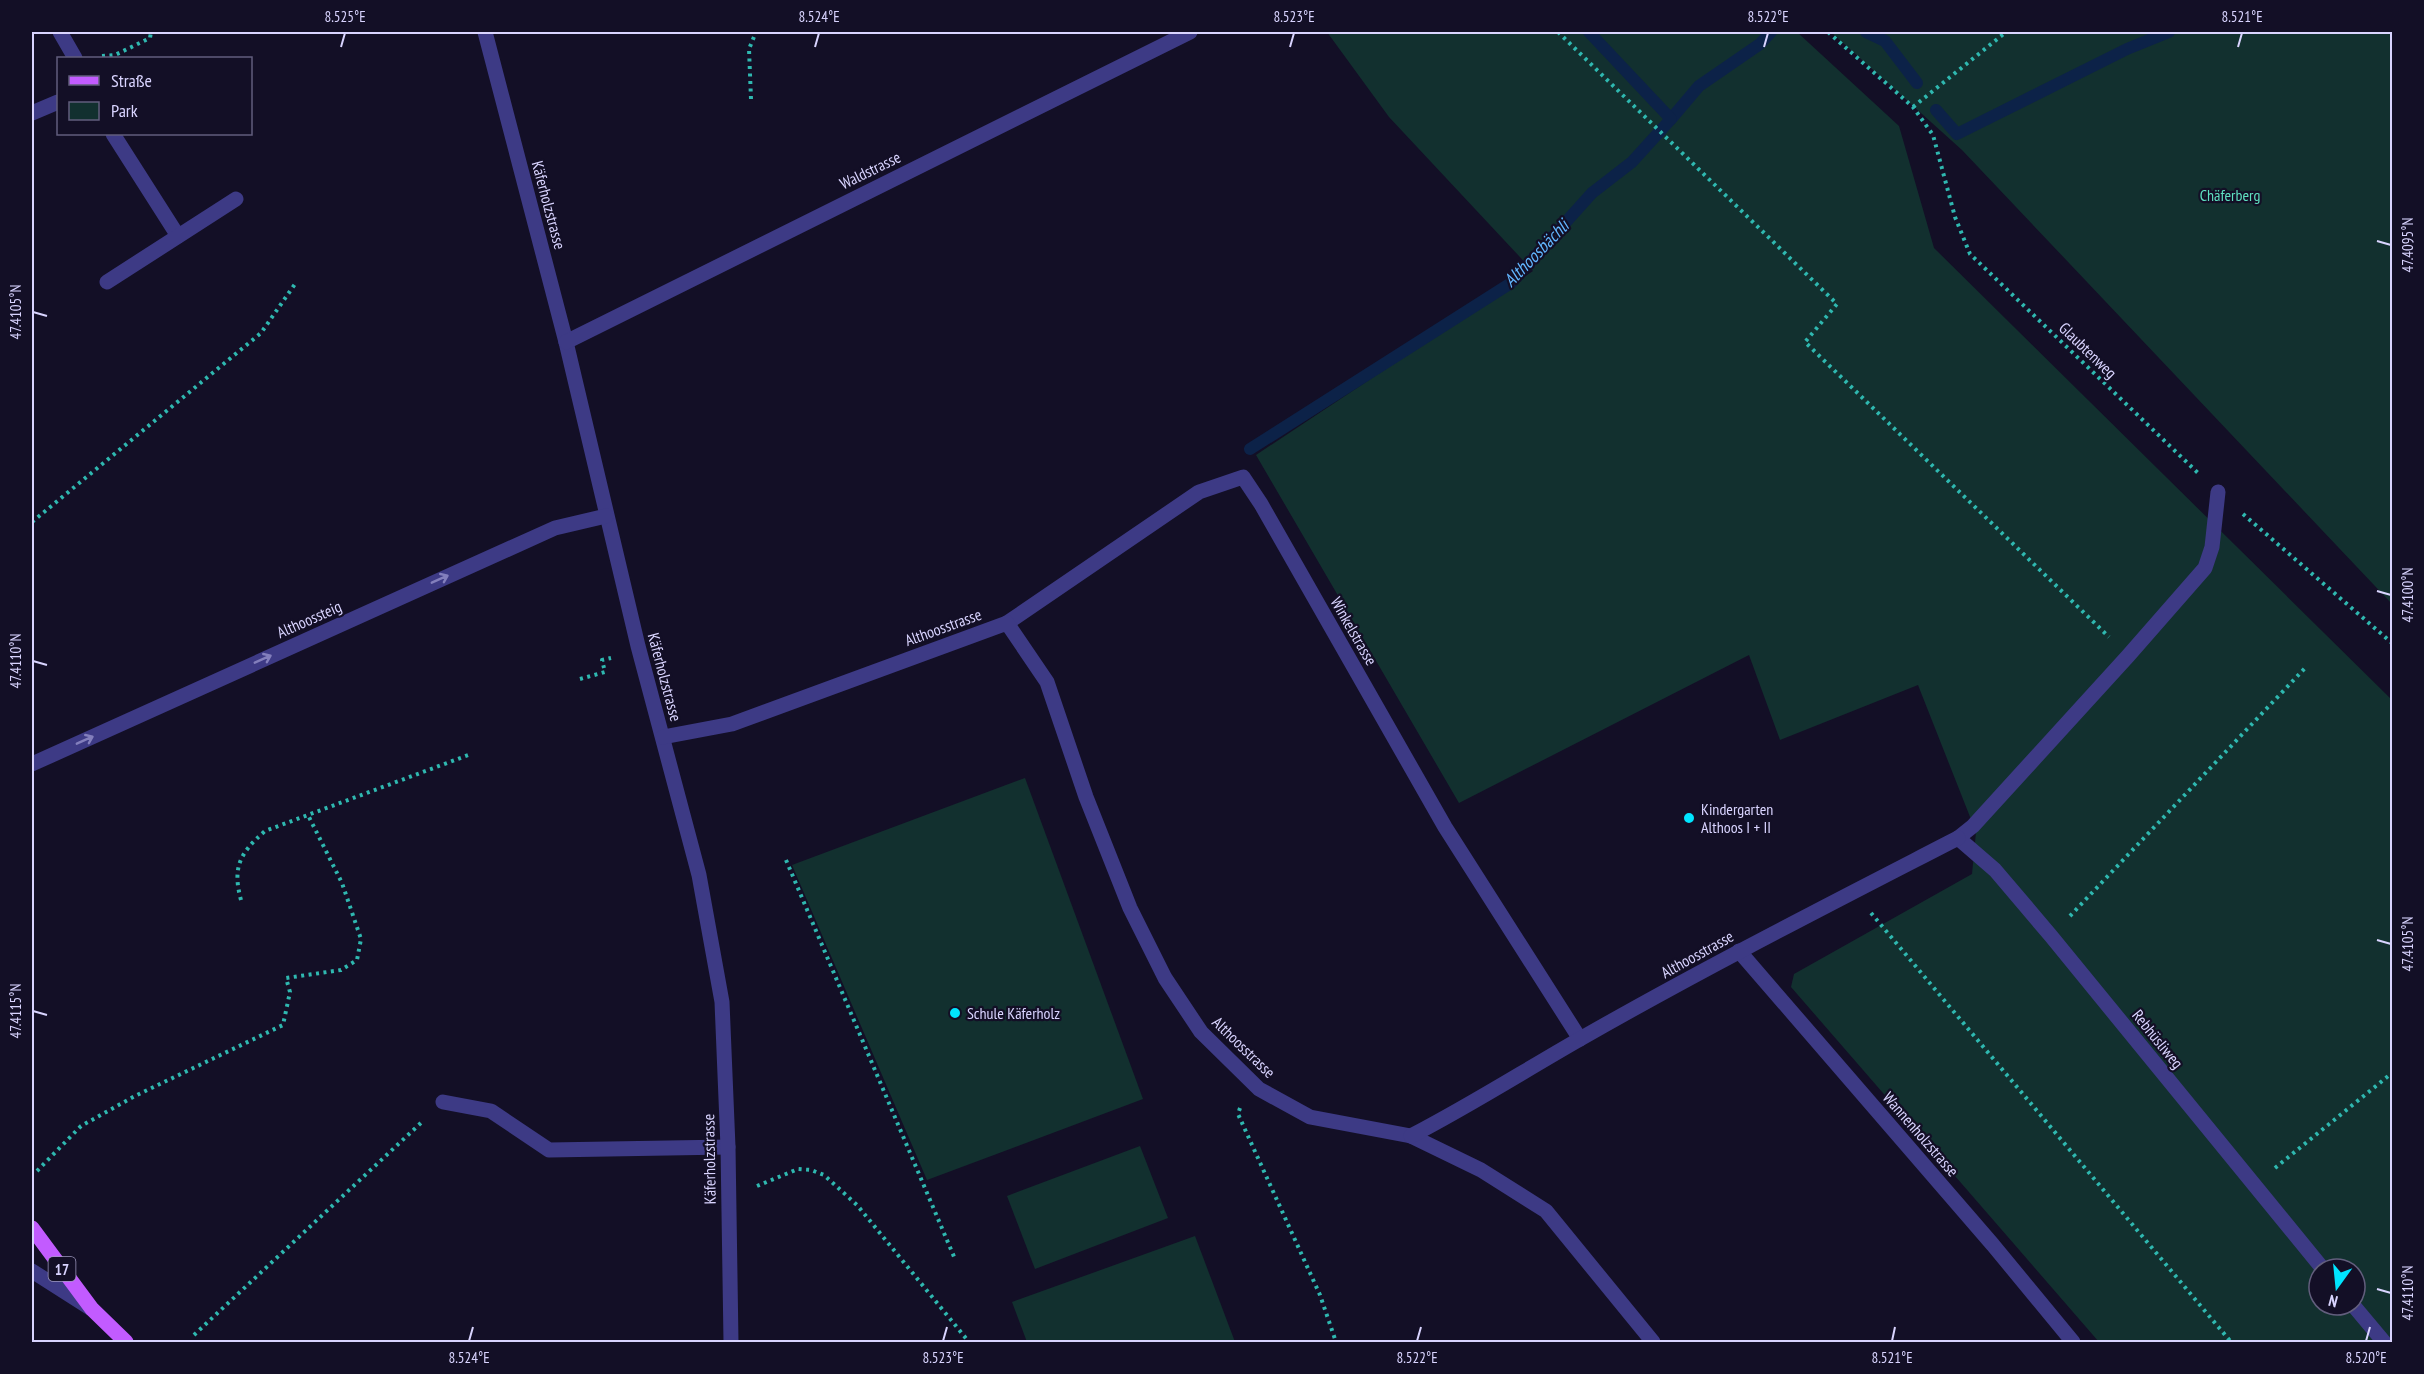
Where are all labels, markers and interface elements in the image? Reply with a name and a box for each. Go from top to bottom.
text: 8.525°E [324,7,366,26]
text: 8.524°E [798,7,840,26]
text: 8.523°E [1273,7,1315,26]
text: 8.522°E [1747,7,1789,26]
text: 8.521°E [2221,7,2263,26]
legend [57,57,252,135]
text: Straße [111,69,152,92]
text: Park [111,99,138,122]
street label: Waldstrasse [836,147,904,193]
street label: Käferholzstrasse [528,159,570,251]
park label: Chäferberg [2200,185,2260,205]
water label: Althoosbächli [1498,213,1575,291]
text: 47.4095°N [2398,217,2417,273]
text: 47.4105°N [6,284,25,340]
street label: Glaubtenweg [2055,318,2121,382]
text: 47.4100°N [2398,567,2417,623]
one-way arrow [431,573,449,585]
street label: Winkelstrasse [1326,593,1382,669]
street label: Althoossteig [274,596,344,642]
street label: Althoosstrasse [902,604,984,650]
street label: Käferholzstrasse [644,631,686,723]
text: 47.4110°N [6,633,25,689]
one-way arrow [253,653,271,665]
one-way arrow [75,733,93,745]
place label: Kindergarten Althoos I + II [1701,799,1773,837]
marker: Kindergarten Althoos I + II [1682,811,1696,825]
text: 47.4105°N [2398,916,2417,972]
street label: Althoosstrasse [1657,926,1737,982]
text: 47.4115°N [6,983,25,1039]
place label: Schule Käferholz [967,1003,1060,1023]
marker: Schule Käferholz [948,1006,962,1020]
street label: Rebhüsliweg [2128,1006,2188,1072]
street label: Althoosstrasse [1208,1012,1280,1082]
street label: Wannenholzstrasse [1879,1088,1963,1180]
street label: Käferholzstrasse [698,1113,720,1205]
road number: 17 [48,1257,76,1281]
north arrow [2307,1257,2367,1317]
text: 47.4110°N [2398,1265,2417,1321]
text: N [2326,1291,2340,1312]
text: 8.524°E [448,1348,490,1367]
text: 8.523°E [922,1348,964,1367]
text: 8.522°E [1396,1348,1438,1367]
text: 8.521°E [1871,1348,1913,1367]
text: 8.520°E [2345,1348,2387,1367]

